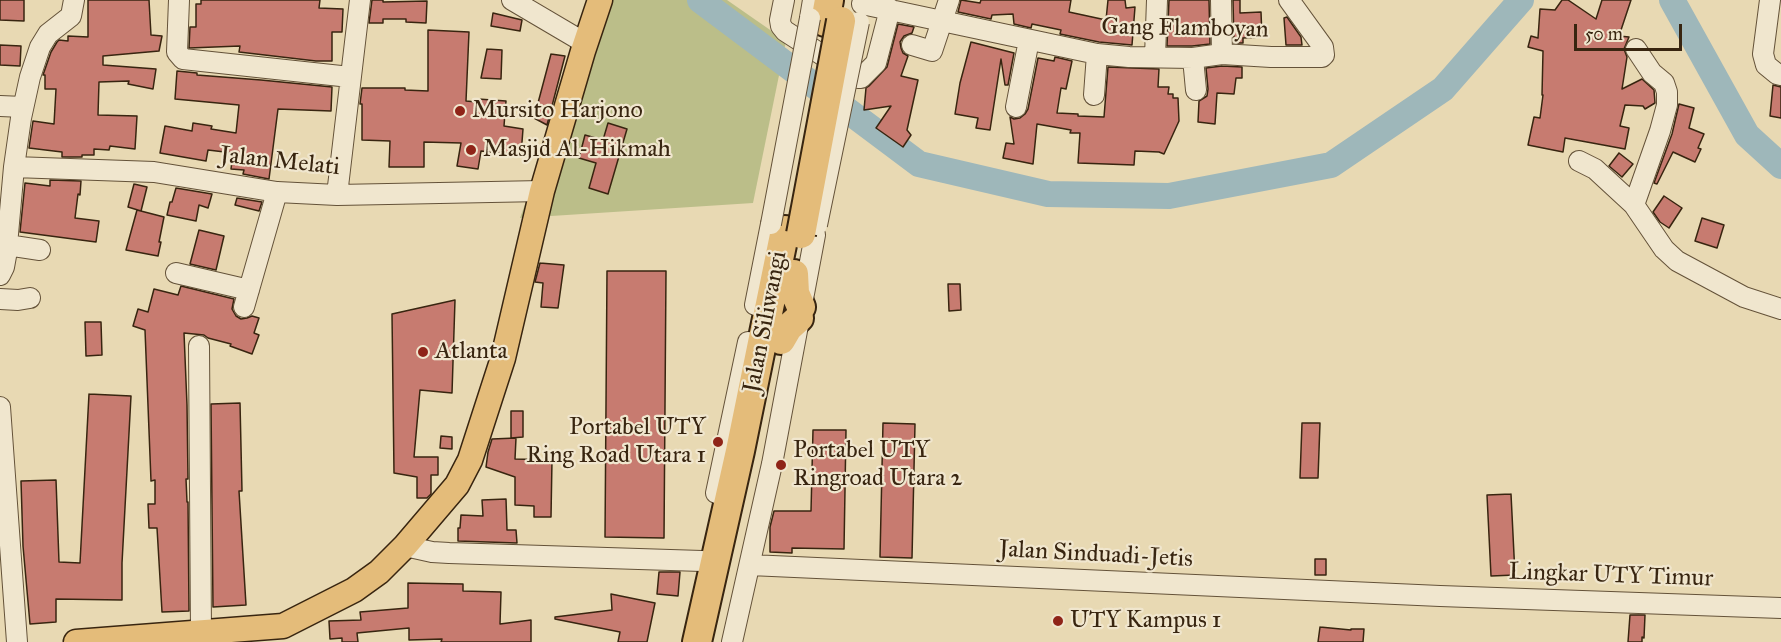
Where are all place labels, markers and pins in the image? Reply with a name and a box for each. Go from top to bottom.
place label: Mursito Harjono [472,97,643,125]
marker: Mursito Harjono [453,104,467,118]
place label: Masjid Al-Hikmah [483,136,671,164]
marker: Masjid Al-Hikmah [464,143,478,157]
place label: Atlanta [435,338,508,366]
marker: Atlanta [416,345,430,359]
place label: Portabel UTY Ring Road Utara 1 [526,414,706,470]
marker: Portabel UTY Ring Road Utara 1 [711,435,725,449]
place label: Portabel UTY Ringroad Utara 2 [793,437,962,493]
marker: Portabel UTY Ringroad Utara 2 [774,458,788,472]
place label: UTY Kampus 1 [1070,607,1221,635]
marker: UTY Kampus 1 [1051,614,1065,628]

